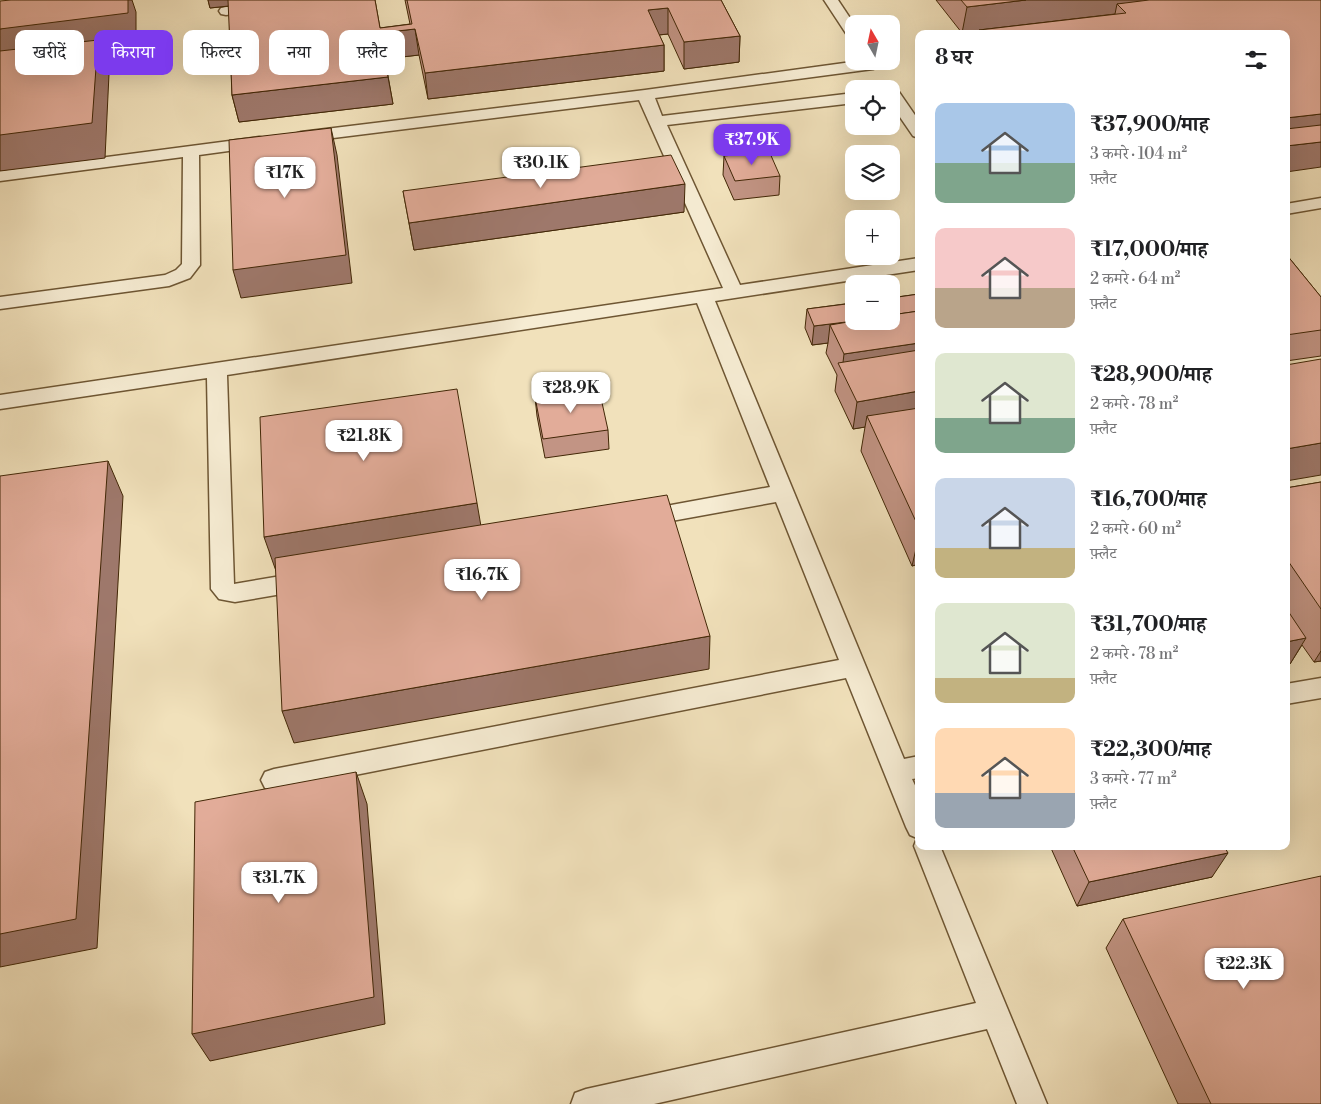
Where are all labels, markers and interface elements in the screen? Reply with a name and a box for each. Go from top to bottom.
north arrow [845,15,900,70]
map controls [845,15,900,330]
chip: खरीदें [15,30,84,75]
chip: किराया [94,30,173,75]
chip: फ़िल्टर [183,30,259,75]
chip: नया [269,30,329,75]
chip: फ़्लैट [339,30,405,75]
text: 8 घर [935,45,973,71]
icon: filters [1242,46,1270,74]
button: locate [845,80,900,135]
text: ₹37,900/माह [1090,112,1209,138]
icon: home [975,123,1035,183]
pin: ₹37.9K [711,124,793,166]
text: ₹37.9K [724,130,780,150]
text: 3 कमरे · 104 m² [1090,144,1187,164]
button: layers [845,145,900,200]
pin: ₹30.1K [500,146,582,189]
text: ₹30.1K [513,153,569,173]
pin: ₹17K [255,156,315,199]
text: ₹17K [266,163,304,183]
text: फ़्लैट [1090,169,1117,189]
button: + [845,210,900,265]
text: ₹17,000/माह [1090,237,1208,263]
icon: home [975,248,1035,308]
text: 2 कमरे · 64 m² [1090,269,1180,289]
button: − [845,275,900,330]
text: फ़्लैट [1090,294,1117,314]
text: ₹28,900/माह [1090,362,1212,388]
pin: ₹28.9K [530,372,612,414]
icon: home [975,373,1035,433]
text: ₹28.9K [542,378,600,398]
text: 2 कमरे · 78 m² [1090,394,1178,414]
text: फ़्लैट [1090,419,1117,439]
pin: ₹21.8K [323,420,405,462]
text: ₹21.8K [336,426,392,446]
text: ₹16,700/माह [1090,487,1206,513]
icon: home [975,498,1035,558]
text: 2 कमरे · 60 m² [1090,519,1181,539]
text: फ़्लैट [1090,544,1117,564]
pin: ₹16.7K [441,558,523,601]
text: ₹16.7K [455,565,509,585]
text: ₹31,700/माह [1090,612,1206,638]
icon: home [975,623,1035,683]
text: 2 कमरे · 78 m² [1090,644,1178,664]
text: फ़्लैट [1090,669,1117,689]
text: ₹22,300/माह [1090,737,1211,763]
icon: home [975,748,1035,808]
text: 3 कमरे · 77 m² [1090,769,1177,789]
text: फ़्लैट [1090,794,1117,814]
pin: ₹31.7K [238,862,320,904]
text: ₹31.7K [252,868,306,888]
pin: ₹22.3K [1203,948,1285,990]
text: ₹22.3K [1216,954,1272,974]

